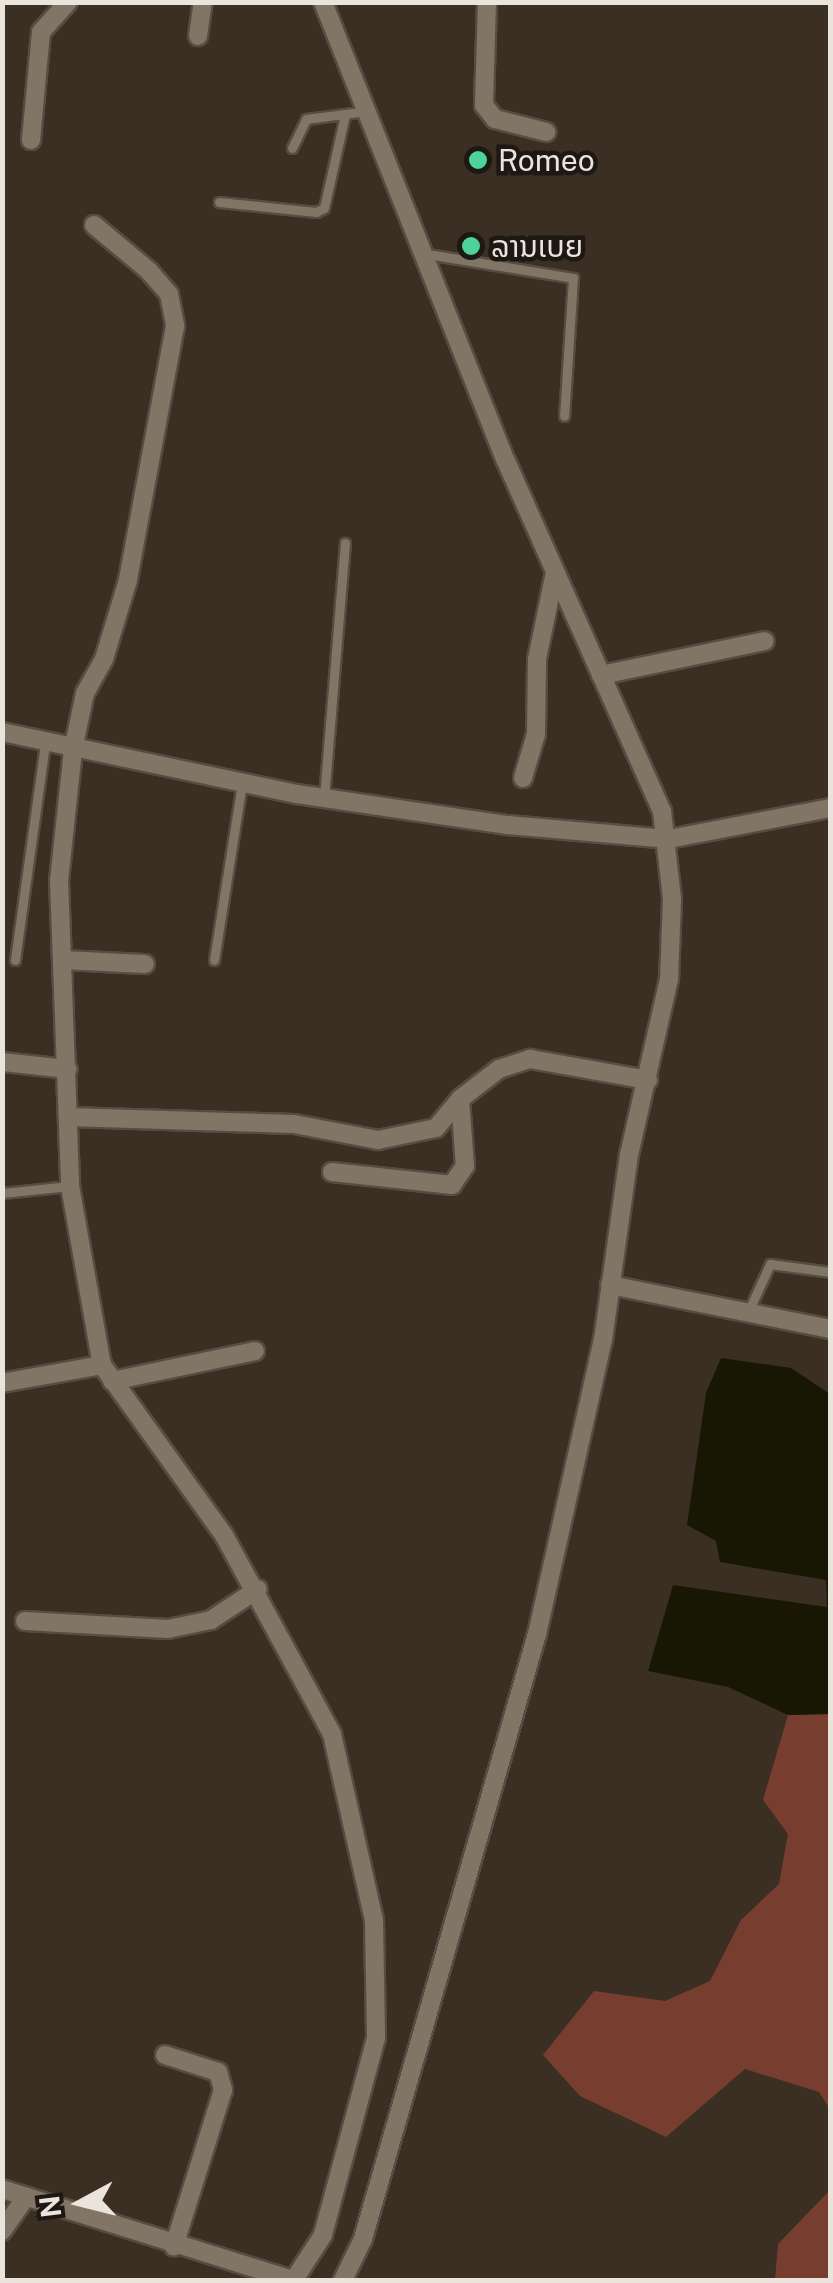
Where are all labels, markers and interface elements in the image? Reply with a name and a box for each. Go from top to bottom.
place label: Romeo [498,142,595,178]
marker: Romeo [467,149,489,171]
place label: ລານເບຍ [491,228,583,264]
marker: ລານເບຍ [460,235,482,257]
north arrow [30,2153,130,2253]
text: N [32,2194,67,2220]

